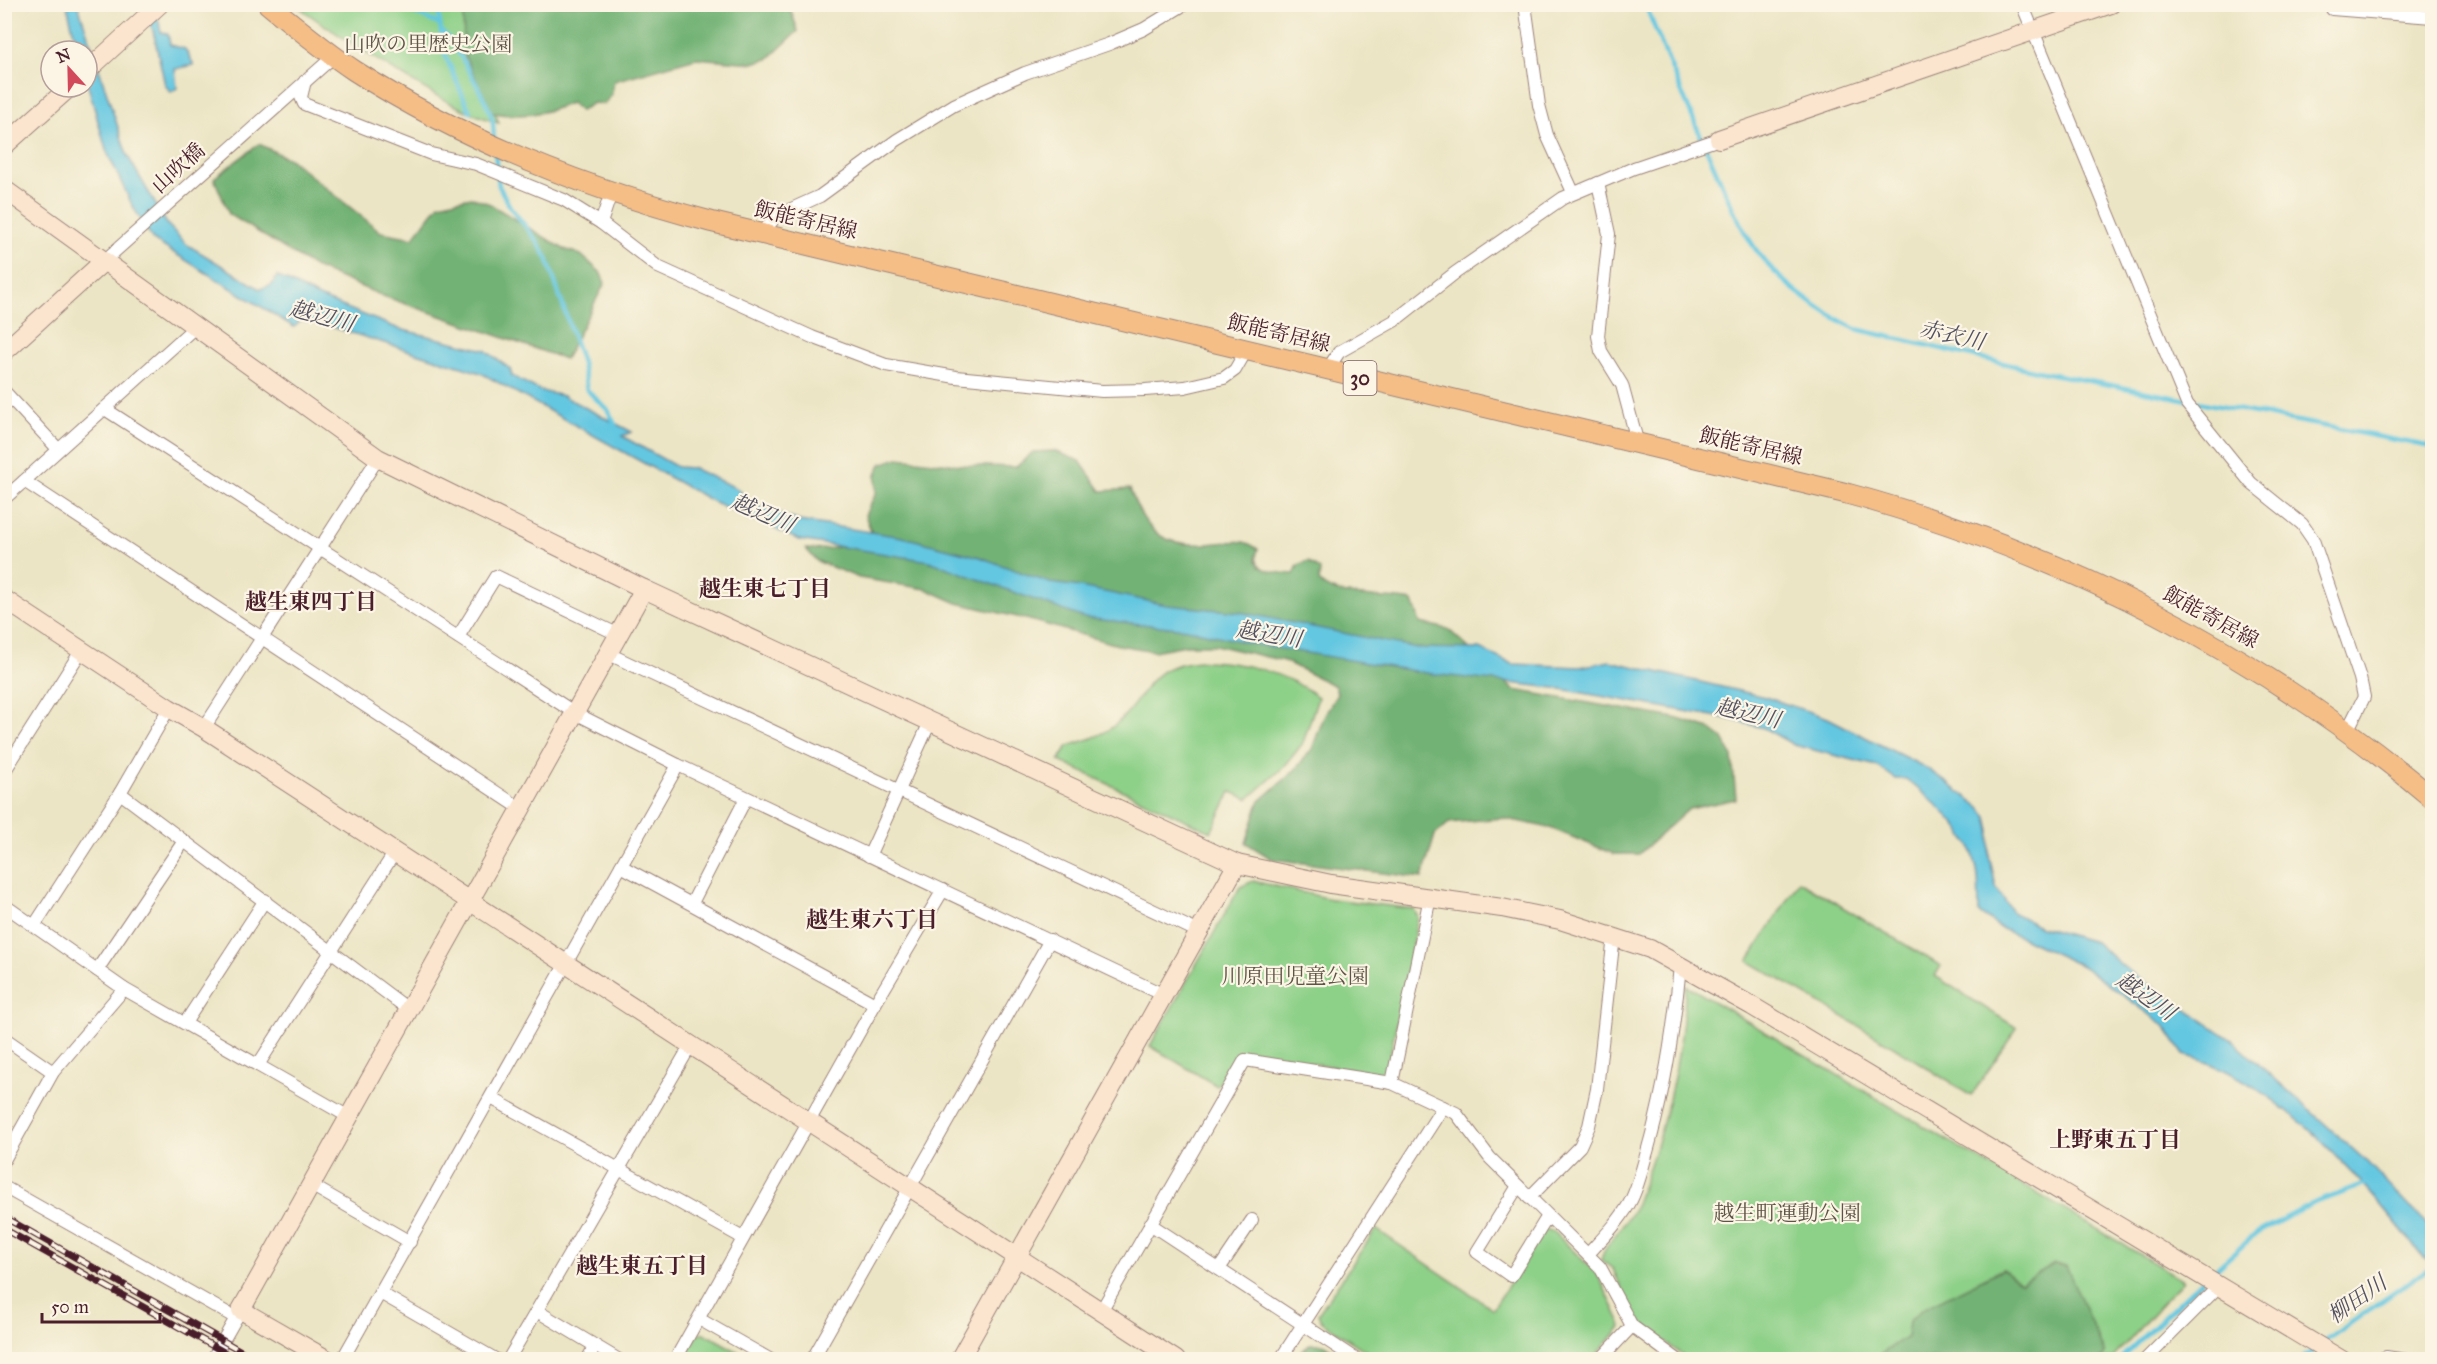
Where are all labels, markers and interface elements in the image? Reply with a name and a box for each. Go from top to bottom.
park label: 山吹の里歴史公園 [344,31,512,57]
north arrow [39,39,99,99]
text: N [54,44,74,67]
street label: 山吹橋 [146,137,210,199]
street label: 飯能寄居線 [752,196,860,244]
water label: 越辺川 [287,294,359,338]
street label: 飯能寄居線 [1225,309,1333,357]
water label: 赤衣川 [1917,314,1989,356]
road number: 30 [1344,361,1376,395]
street label: 飯能寄居線 [1697,422,1805,470]
water label: 越辺川 [727,488,800,539]
district label: 越生東七丁目 [699,575,831,602]
street label: 飯能寄居線 [2159,580,2263,654]
district label: 越生東四丁目 [245,588,377,615]
water label: 越辺川 [1234,616,1306,653]
water label: 越辺川 [1713,692,1785,734]
district label: 越生東六丁目 [806,906,938,933]
park label: 川原田児童公園 [1222,963,1369,989]
water label: 越辺川 [2111,966,2182,1027]
district label: 上野東五丁目 [2049,1126,2181,1153]
park label: 越生町運動公園 [1714,1200,1861,1226]
district label: 越生東五丁目 [576,1252,708,1279]
water label: 柳田川 [2322,1268,2393,1329]
scale bar [42,1286,160,1324]
text: 50 m [51,1296,89,1318]

